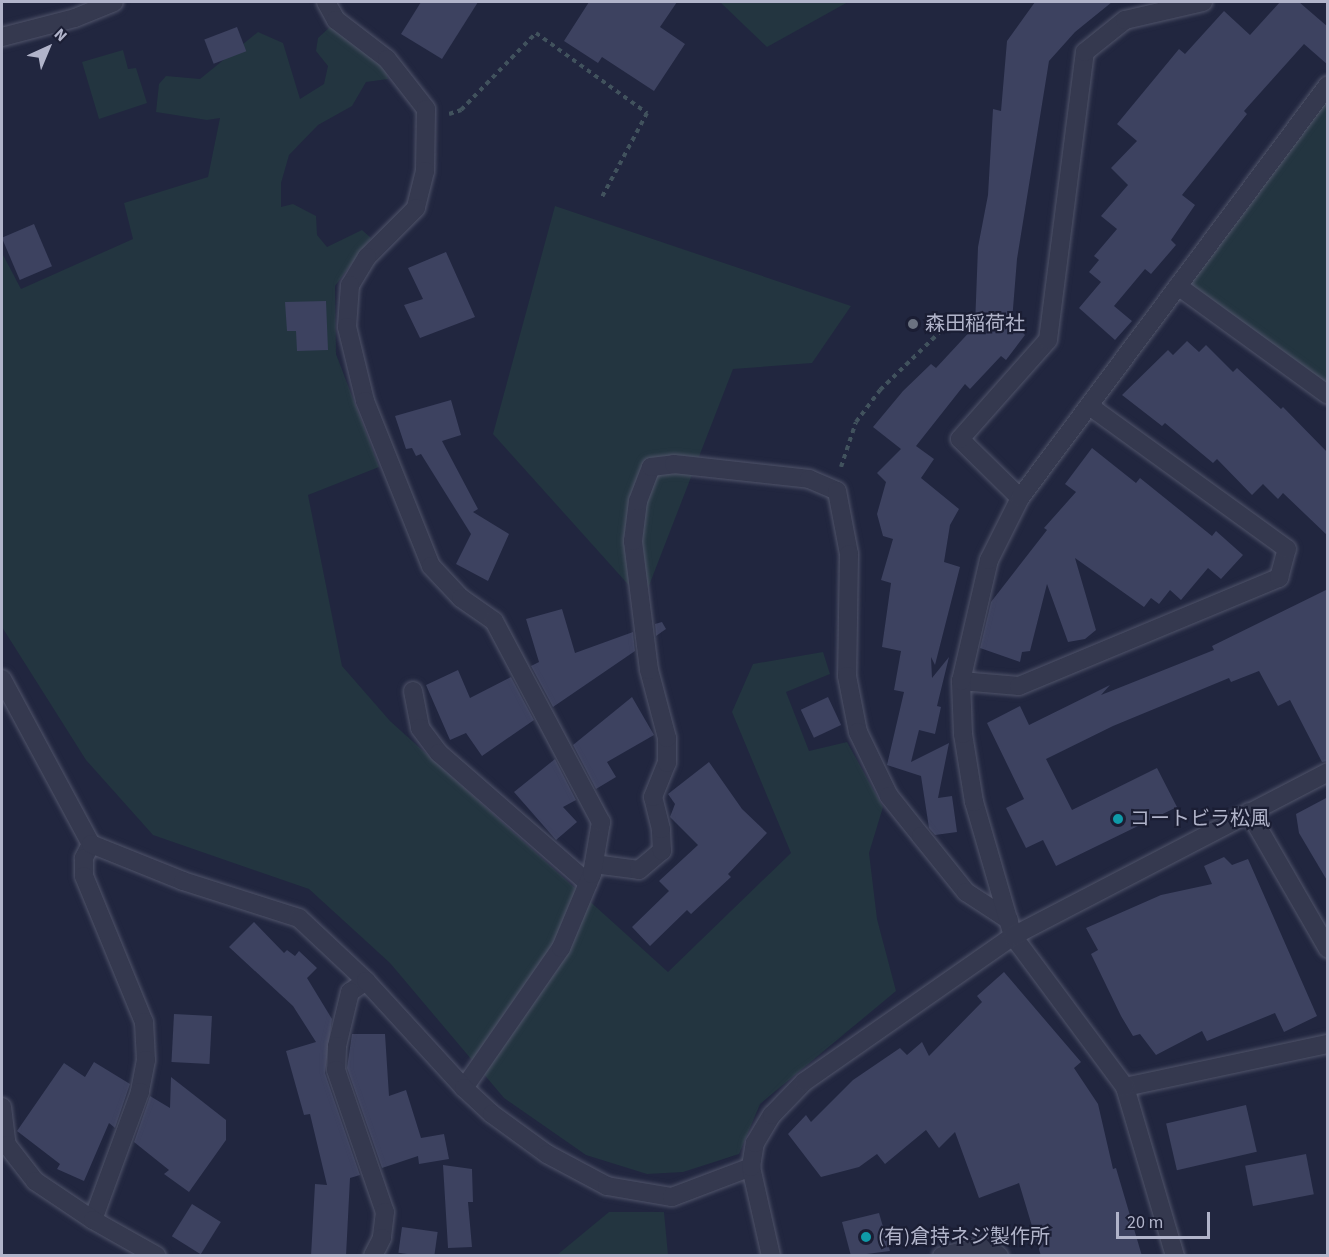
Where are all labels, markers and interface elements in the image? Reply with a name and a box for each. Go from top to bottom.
north arrow [18,18,78,78]
text: N [49,23,72,47]
place label: 森田稲荷社 [925,312,1025,336]
marker: 森田稲荷社 [906,317,920,331]
place label: コートビラ松風 [1130,807,1270,831]
marker: コートビラ松風 [1111,812,1125,826]
scale bar [1119,1200,1214,1238]
text: 20 m [1127,1210,1163,1235]
place label: (有)倉持ネジ製作所 [878,1225,1050,1249]
marker: (有)倉持ネジ製作所 [859,1230,873,1244]

